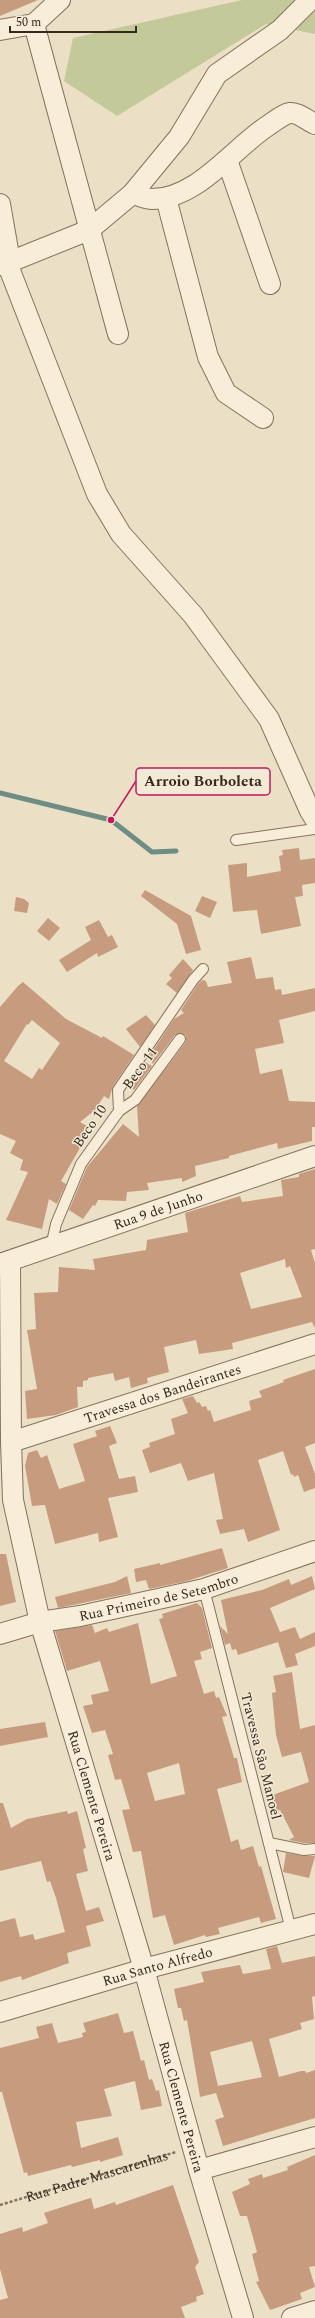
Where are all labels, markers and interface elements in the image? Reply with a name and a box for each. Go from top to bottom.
scale bar [10,8,136,34]
text: 50 m [16,13,41,32]
callout: Arroio Borboleta [136,768,270,795]
text: Arroio Borboleta [144,770,262,793]
street label: Beco 11 [117,1042,163,1094]
street label: Beco 10 [68,1100,112,1152]
street label: Rua 9 de Junho [111,1185,205,1235]
street label: Travessa dos Bandeirantes [81,1358,244,1428]
street label: Rua Primeiro de Setembro [77,1568,241,1626]
street label: Travessa São Manoel [235,1690,287,1822]
street label: Rua Clemente Pereira [62,1727,122,1863]
street label: Rua Santo Alfredo [100,1941,215,1991]
street label: Rua Clemente Pereira [154,2039,210,2175]
street label: Rua Padre Mascarenhas [23,2144,171,2207]

